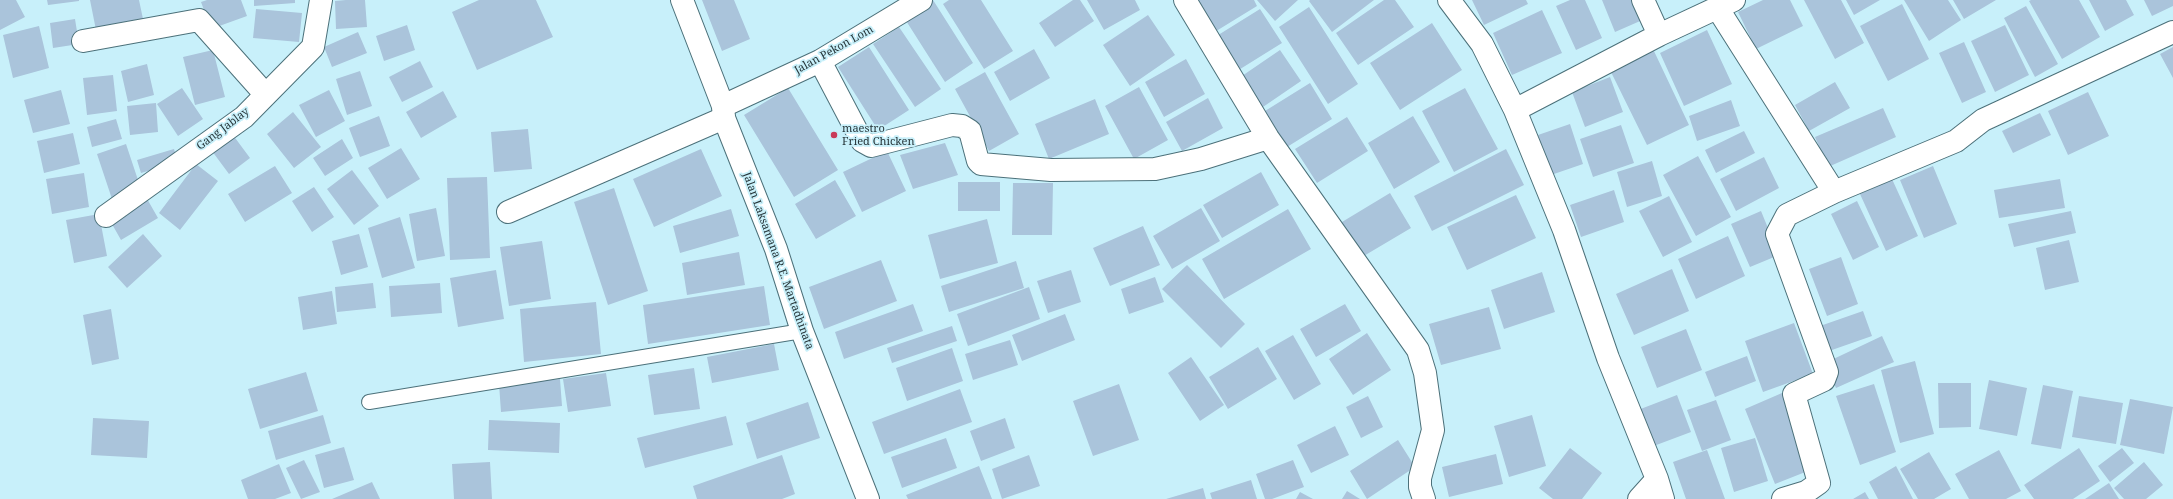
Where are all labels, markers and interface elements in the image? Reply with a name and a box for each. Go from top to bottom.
street label: Jalan Pekon Lom [792,23,876,77]
street label: Gang Jablay [194,105,252,153]
place label: maestro Fried Chicken [842,122,915,148]
marker: maestro Fried Chicken [829,130,839,140]
street label: Jalan Laksamana R.E. Martadhinata [740,170,816,352]

